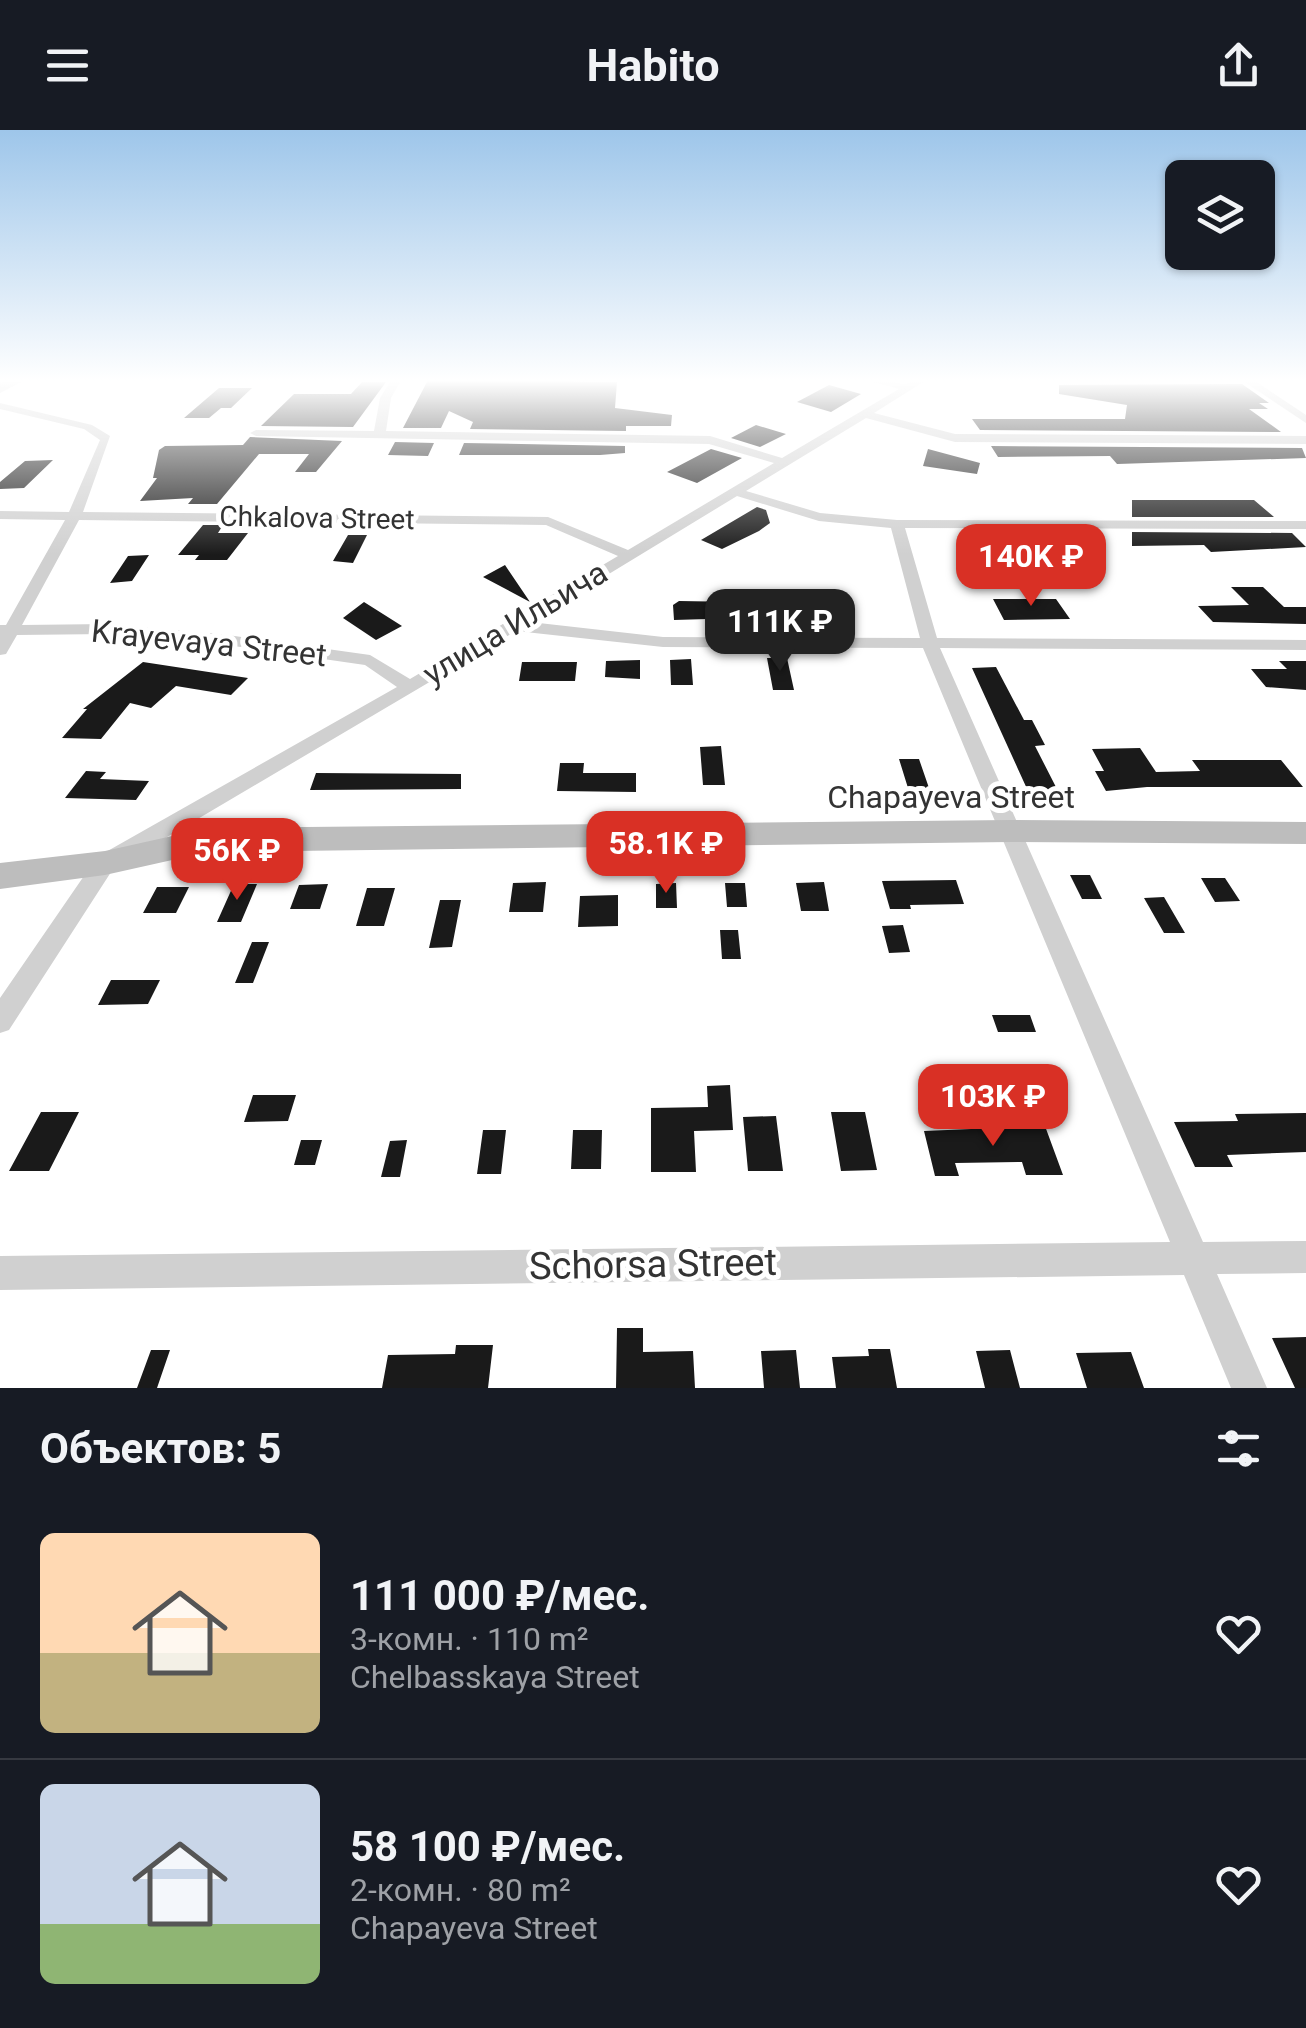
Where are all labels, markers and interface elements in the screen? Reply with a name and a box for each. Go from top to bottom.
icon: menu [40,38,95,93]
icon: share [1211,38,1266,93]
text: Habito [586,39,720,92]
map controls [1165,160,1275,270]
button: layers [1165,160,1275,270]
street label: Chkalova Street [219,500,415,536]
pin: 140K ₽ [950,524,1112,609]
text: 140K ₽ [978,537,1084,575]
street label: улица Ильича [416,553,614,693]
pin: 111K ₽ [699,589,861,674]
text: 111K ₽ [727,602,833,640]
street label: Krayevaya Street [90,612,328,674]
street label: Chapayeva Street [827,778,1075,816]
pin: 58.1K ₽ [574,811,758,896]
pin: 56K ₽ [167,818,307,903]
text: 58.1K ₽ [608,824,724,862]
text: 56K ₽ [193,831,281,869]
pin: 103K ₽ [912,1064,1074,1149]
text: 103K ₽ [940,1077,1046,1115]
street label: Schorsa Street [529,1240,777,1288]
icon: filters [1211,1421,1266,1476]
text: Объектов: 5 [40,1424,281,1473]
text: 111 000 ₽/мес. [350,1571,649,1620]
icon: home [120,1573,240,1693]
icon: heart [1211,1606,1266,1661]
text: 3-комн. · 110 m² [350,1620,589,1658]
text: Chelbasskaya Street [350,1658,640,1696]
text: 58 100 ₽/мес. [350,1822,625,1871]
icon: home [120,1824,240,1944]
icon: heart [1211,1857,1266,1912]
text: 2-комн. · 80 m² [350,1871,571,1909]
text: Chapayeva Street [350,1909,598,1947]

